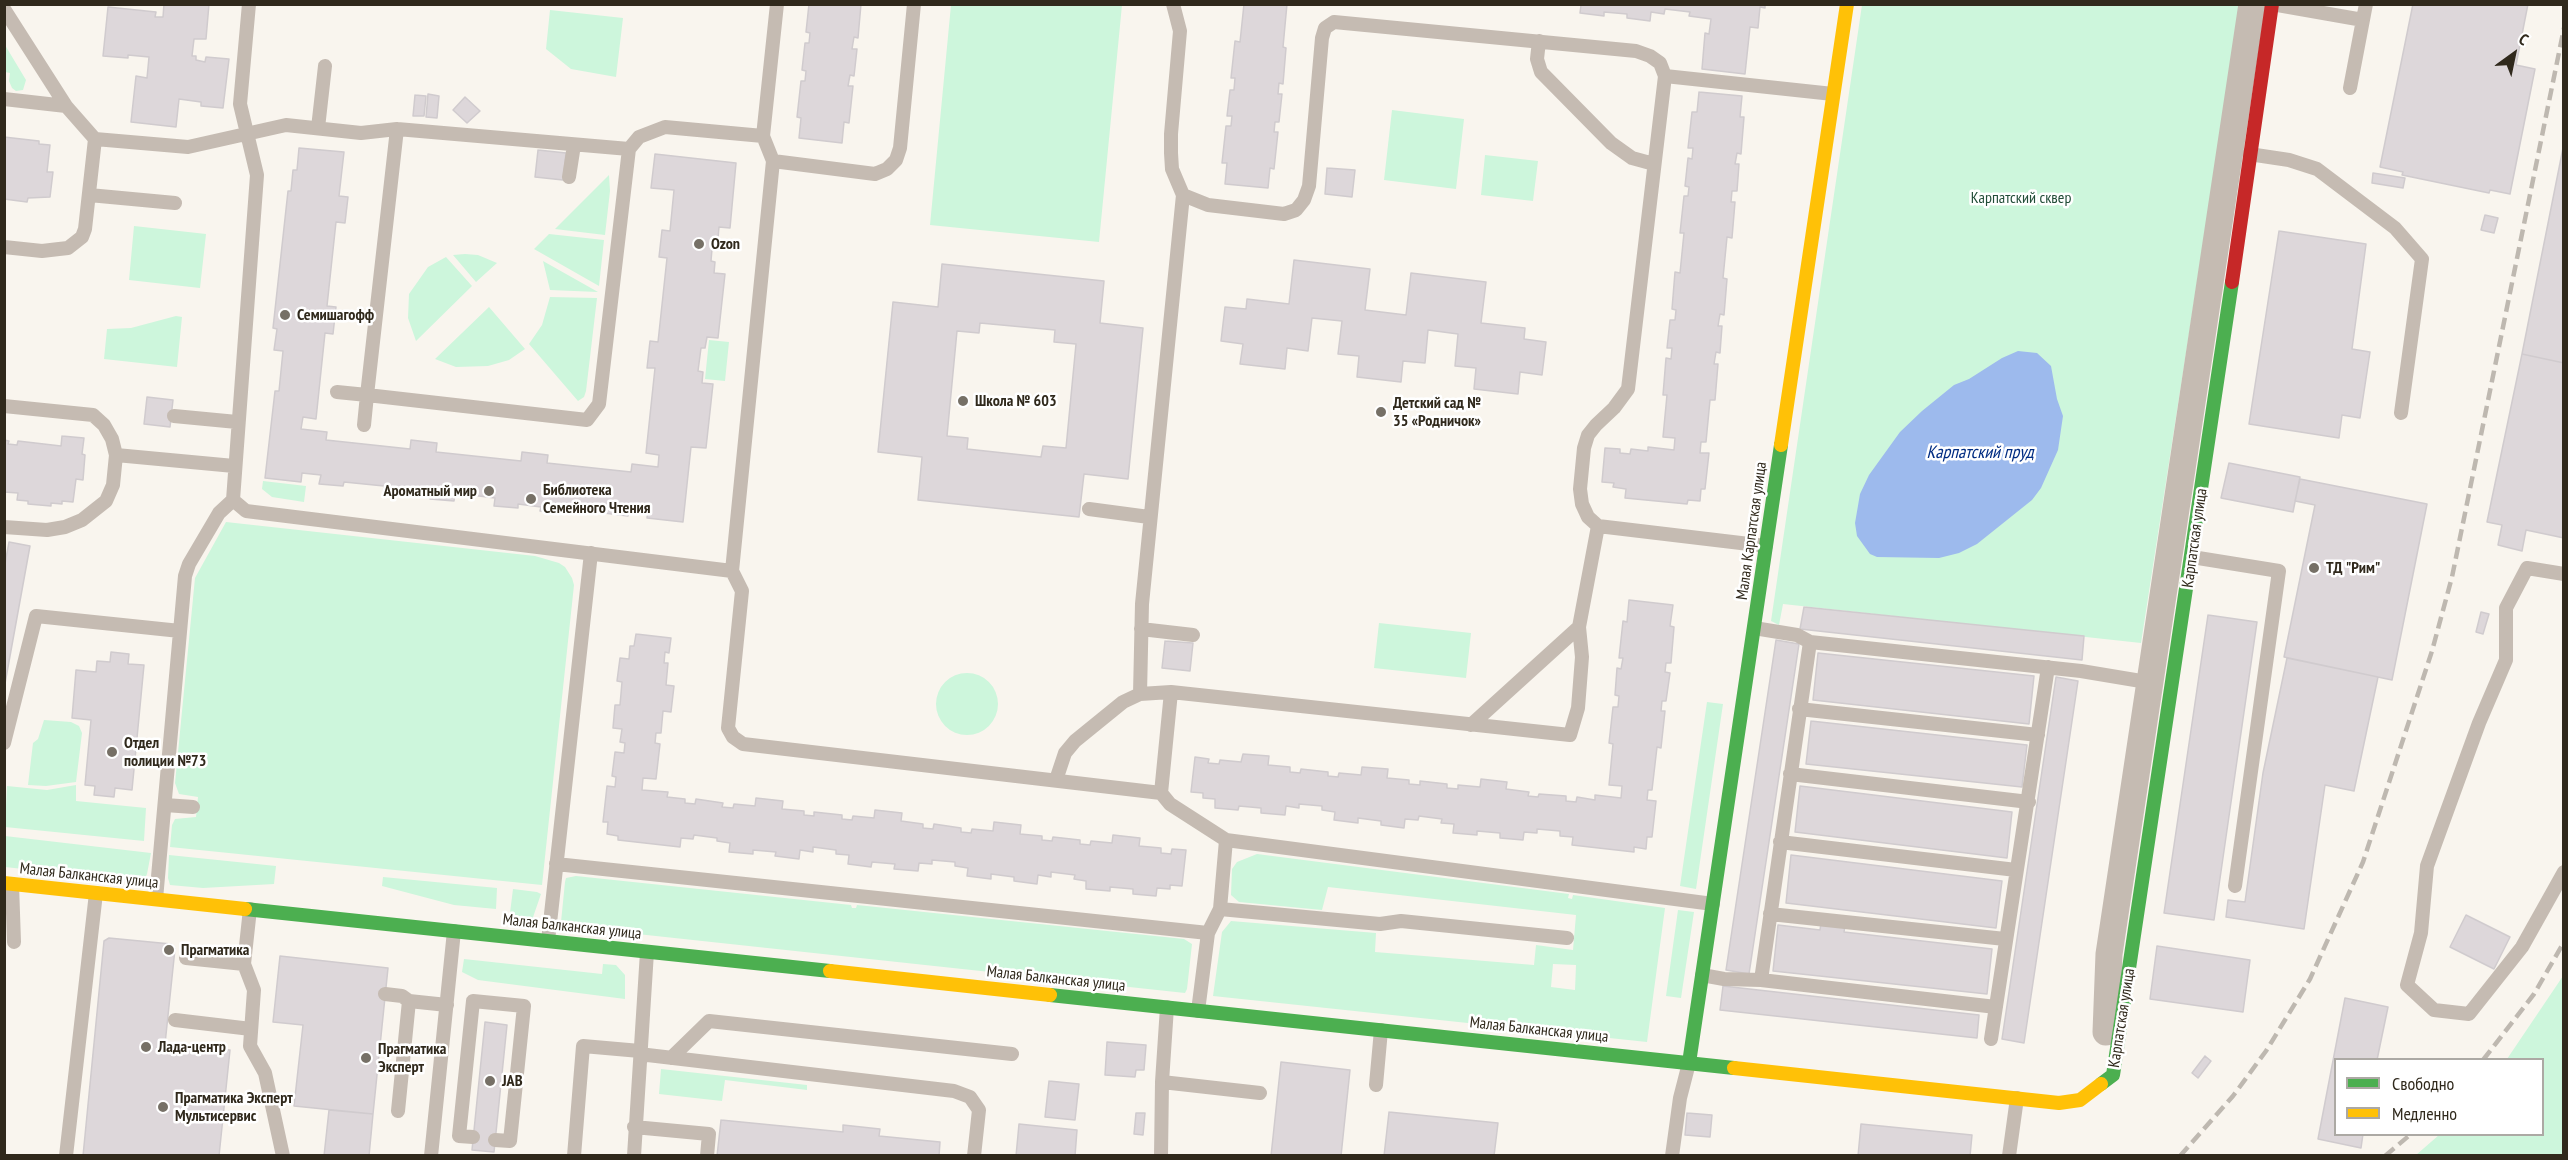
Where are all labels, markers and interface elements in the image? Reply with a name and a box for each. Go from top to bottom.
north arrow [2484,24,2544,84]
text: С [2515,29,2532,49]
park label: Карпатский сквер [1971,188,2071,208]
place label: Ozon [711,234,740,254]
marker: Ozon [692,237,706,251]
place label: Семишагофф [297,305,374,325]
marker: Семишагофф [278,308,292,322]
place label: Школа № 603 [975,391,1057,411]
place label: Детский сад № 35 «Родничок» [1393,393,1481,431]
marker: Школа № 603 [956,394,970,408]
marker: Детский сад № 35 «Родничок» [1374,405,1388,419]
water label: Карпатский пруд [1926,442,2034,464]
street label: Малая Карпатская улица [1733,461,1771,601]
place label: Библиотека Семейного Чтения [543,480,650,518]
place label: Ароматный мир [383,481,477,501]
marker: Ароматный мир [482,484,496,498]
street label: Карпатская улица [2179,487,2211,589]
marker: Библиотека Семейного Чтения [524,492,538,506]
place label: ТД "Рим" [2326,558,2380,578]
marker: ТД "Рим" [2307,561,2321,575]
place label: Отдел полиции №73 [124,733,206,771]
marker: Отдел полиции №73 [105,745,119,759]
street label: Малая Балканская улица [19,859,159,893]
street label: Малая Балканская улица [502,910,642,944]
place label: Прагматика [181,940,249,960]
marker: Прагматика [162,943,176,957]
street label: Малая Балканская улица [986,962,1126,996]
street label: Карпатская улица [2105,967,2139,1069]
street label: Малая Балканская улица [1469,1013,1609,1047]
place label: Лада-центр [158,1037,226,1057]
place label: Прагматика Эксперт [378,1039,446,1077]
marker: Лада-центр [139,1040,153,1054]
marker: Прагматика Эксперт [359,1051,373,1065]
legend [2334,1058,2544,1136]
place label: JAB [502,1071,522,1091]
text: Свободно [2392,1072,2454,1095]
marker: JAB [483,1074,497,1088]
place label: Прагматика Эксперт Мультисервис [175,1088,293,1126]
marker: Прагматика Эксперт Мультисервис [156,1100,170,1114]
text: Медленно [2392,1102,2457,1125]

